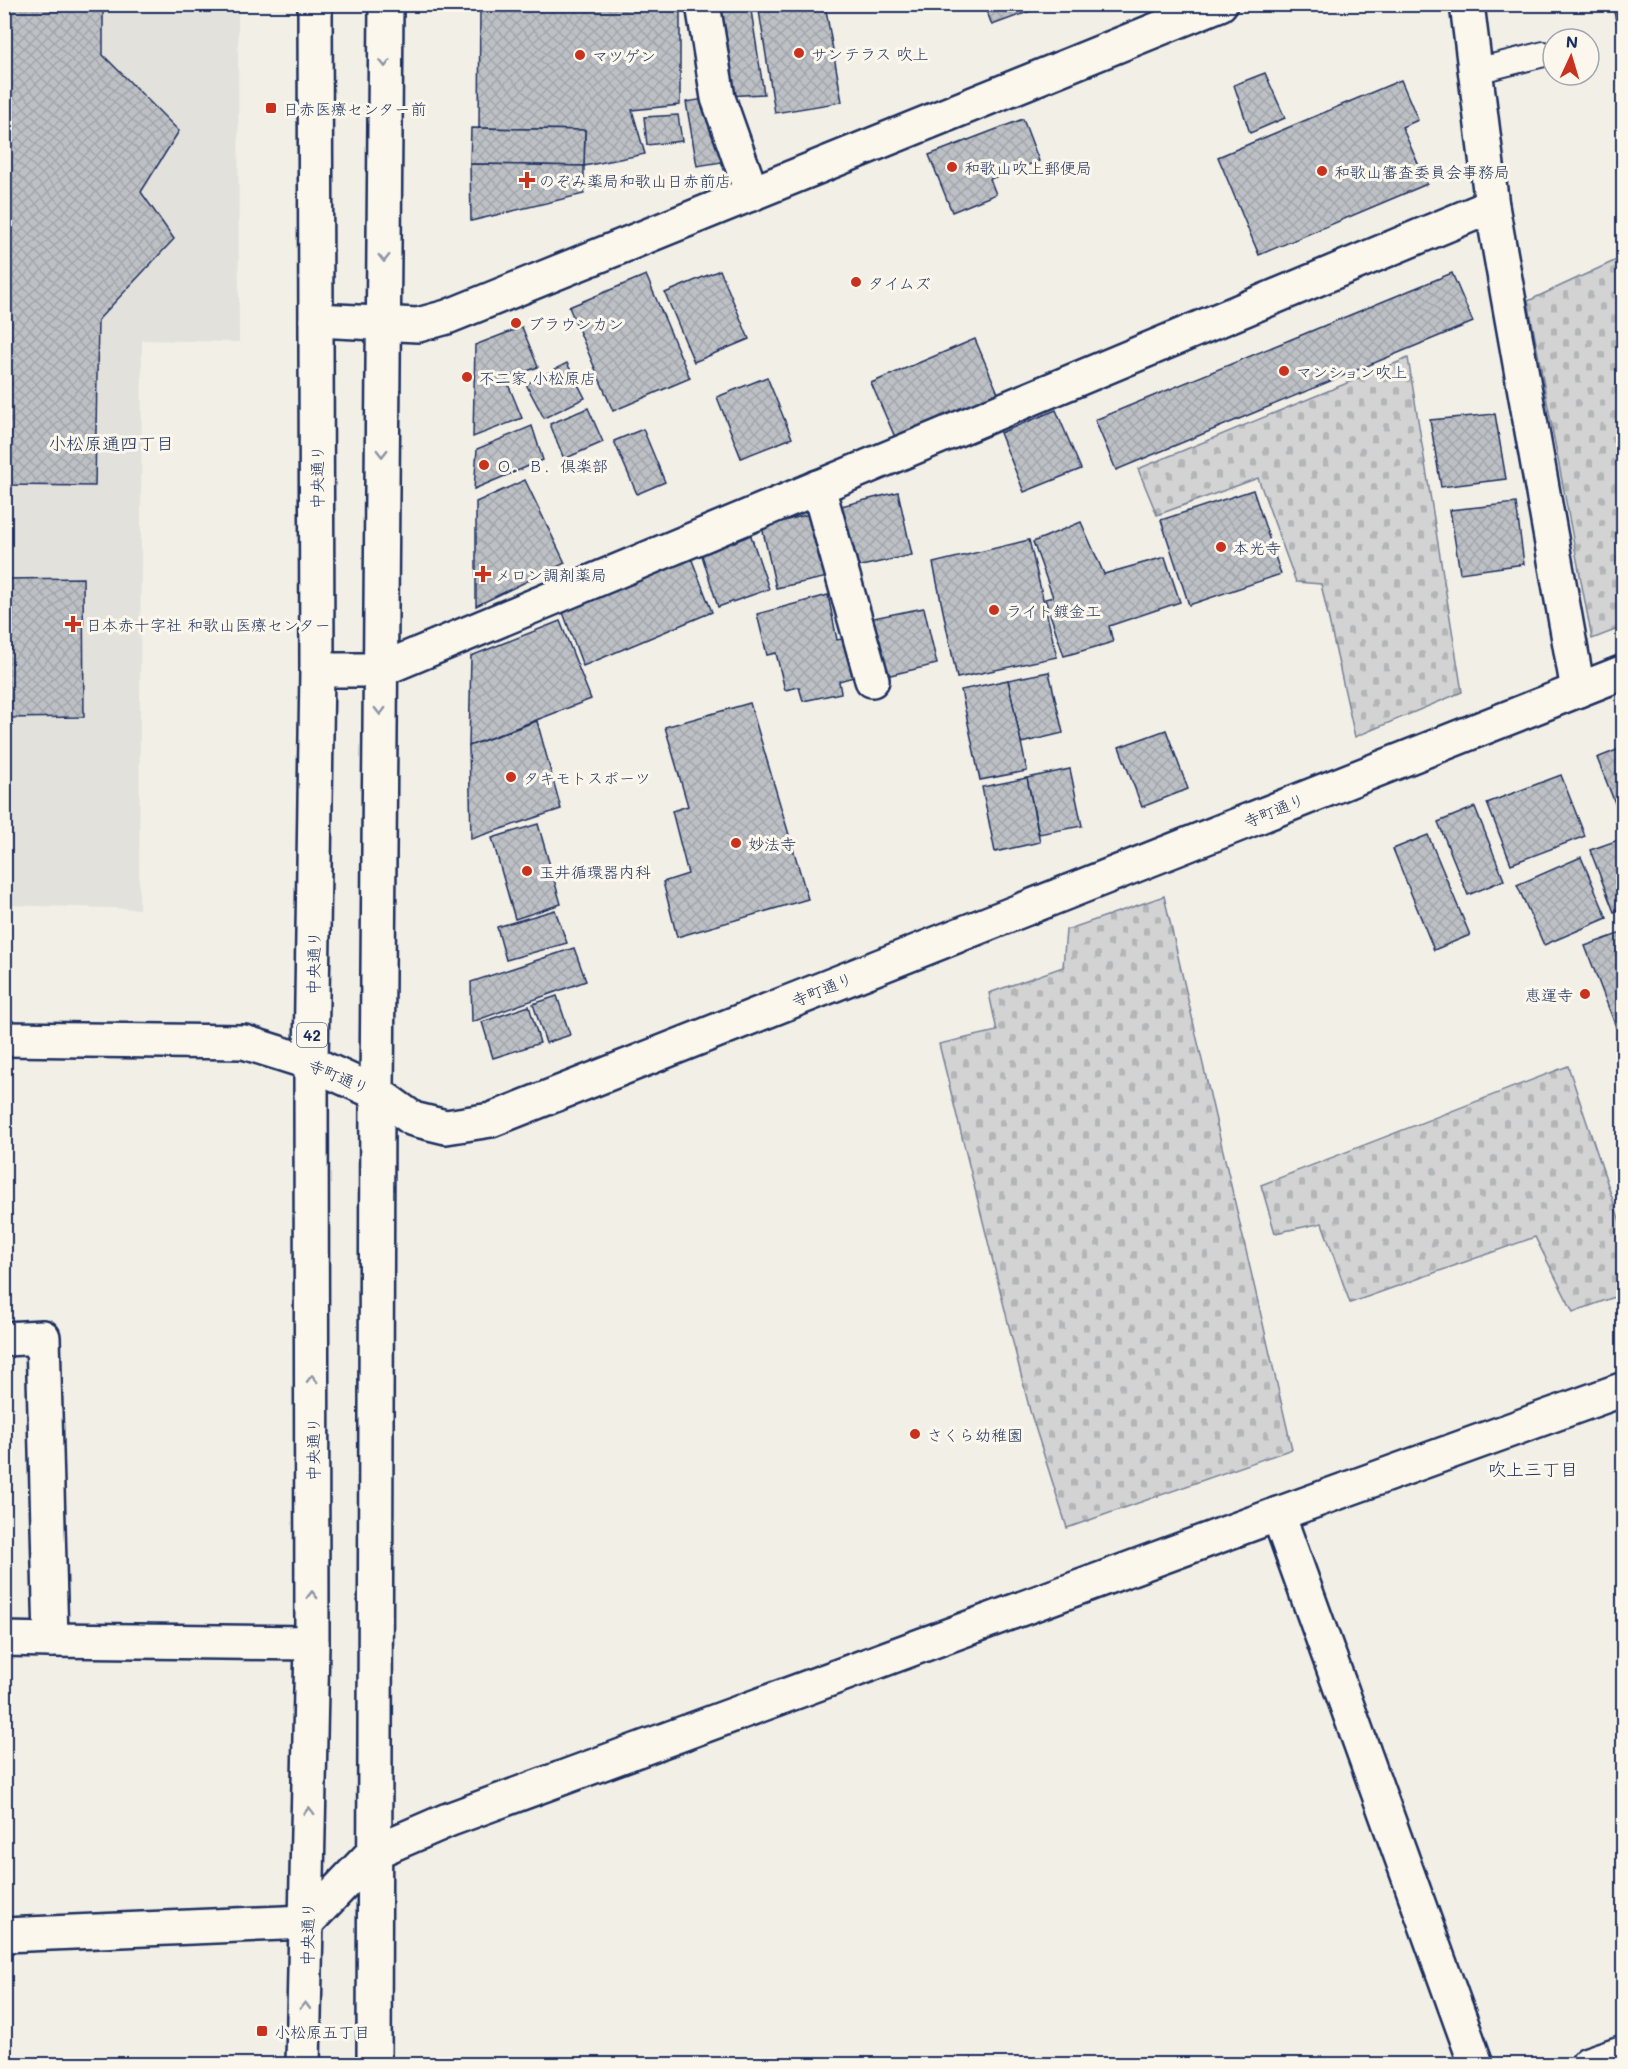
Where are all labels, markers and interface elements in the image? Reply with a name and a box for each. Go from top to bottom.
north arrow [1541,27,1601,87]
text: N [1565,31,1579,52]
place label: サンテラス 吹上 [811,43,928,64]
place label: マツゲン [592,45,656,66]
marker: サンテラス 吹上 [792,46,806,60]
marker: マツゲン [573,48,587,62]
one-way arrow [379,58,391,67]
place label: 日赤医療センター前 [283,98,426,119]
marker: 日赤医療センター前 [264,101,278,115]
place label: 和歌山吹上郵便局 [964,157,1092,178]
marker: 和歌山吹上郵便局 [945,160,959,174]
place label: 和歌山審査委員会事務局 [1334,161,1510,182]
marker: 和歌山審査委員会事務局 [1315,164,1329,178]
place label: のぞみ薬局和歌山日赤前店 [539,170,731,191]
marker: のぞみ薬局和歌山日赤前店 [520,173,534,187]
one-way arrow [377,253,390,262]
place label: タイムズ [868,272,931,293]
marker: タイムズ [849,275,863,289]
place label: ブラウンカン [528,313,624,334]
marker: ブラウンカン [509,316,523,330]
place label: マンション吹上 [1296,361,1407,382]
marker: マンション吹上 [1277,364,1291,378]
place label: 不二家 小松原店 [479,367,596,388]
marker: 不二家 小松原店 [460,370,474,384]
district label: 小松原通四丁目 [48,431,174,455]
street label: 中央通り [306,445,327,509]
one-way arrow [376,448,388,457]
place label: Ｏ．Ｂ．倶楽部 [496,455,608,476]
marker: Ｏ．Ｂ．倶楽部 [477,458,491,472]
place label: 本光寺 [1233,537,1281,558]
marker: 本光寺 [1214,540,1228,554]
place label: メロン調剤薬局 [495,564,607,585]
marker: メロン調剤薬局 [476,567,490,581]
place label: ライト鍍金工 [1006,600,1101,621]
marker: ライト鍍金工 [987,603,1001,617]
place label: 日本赤十字社 和歌山医療センター [86,614,330,635]
marker: 日本赤十字社 和歌山医療センター [64,615,82,633]
one-way arrow [374,706,386,715]
place label: タキモトスポーツ [523,767,651,788]
marker: タキモトスポーツ [504,770,518,784]
street label: 寺町通り [1240,788,1308,832]
place label: 妙法寺 [748,833,796,854]
marker: 妙法寺 [729,836,743,850]
place label: 玉井循環器内科 [539,861,651,882]
marker: 玉井循環器内科 [520,864,534,878]
street label: 中央通り [302,931,324,995]
street label: 寺町通り [788,967,856,1011]
place label: 恵運寺 [1525,984,1573,1005]
marker: 恵運寺 [1578,987,1592,1001]
road number: 42 [297,1023,327,1047]
street label: 寺町通り [305,1054,373,1098]
one-way arrow [306,1375,318,1384]
street label: 中央通り [302,1417,323,1481]
place label: さくら幼稚園 [927,1424,1023,1445]
marker: さくら幼稚園 [908,1427,922,1441]
district label: 吹上三丁目 [1488,1457,1578,1481]
one-way arrow [306,1591,318,1600]
one-way arrow [303,1807,315,1816]
street label: 中央通り [296,1902,318,1966]
one-way arrow [299,2002,311,2011]
place label: 小松原五丁目 [274,2021,370,2042]
marker: 小松原五丁目 [255,2024,269,2038]

